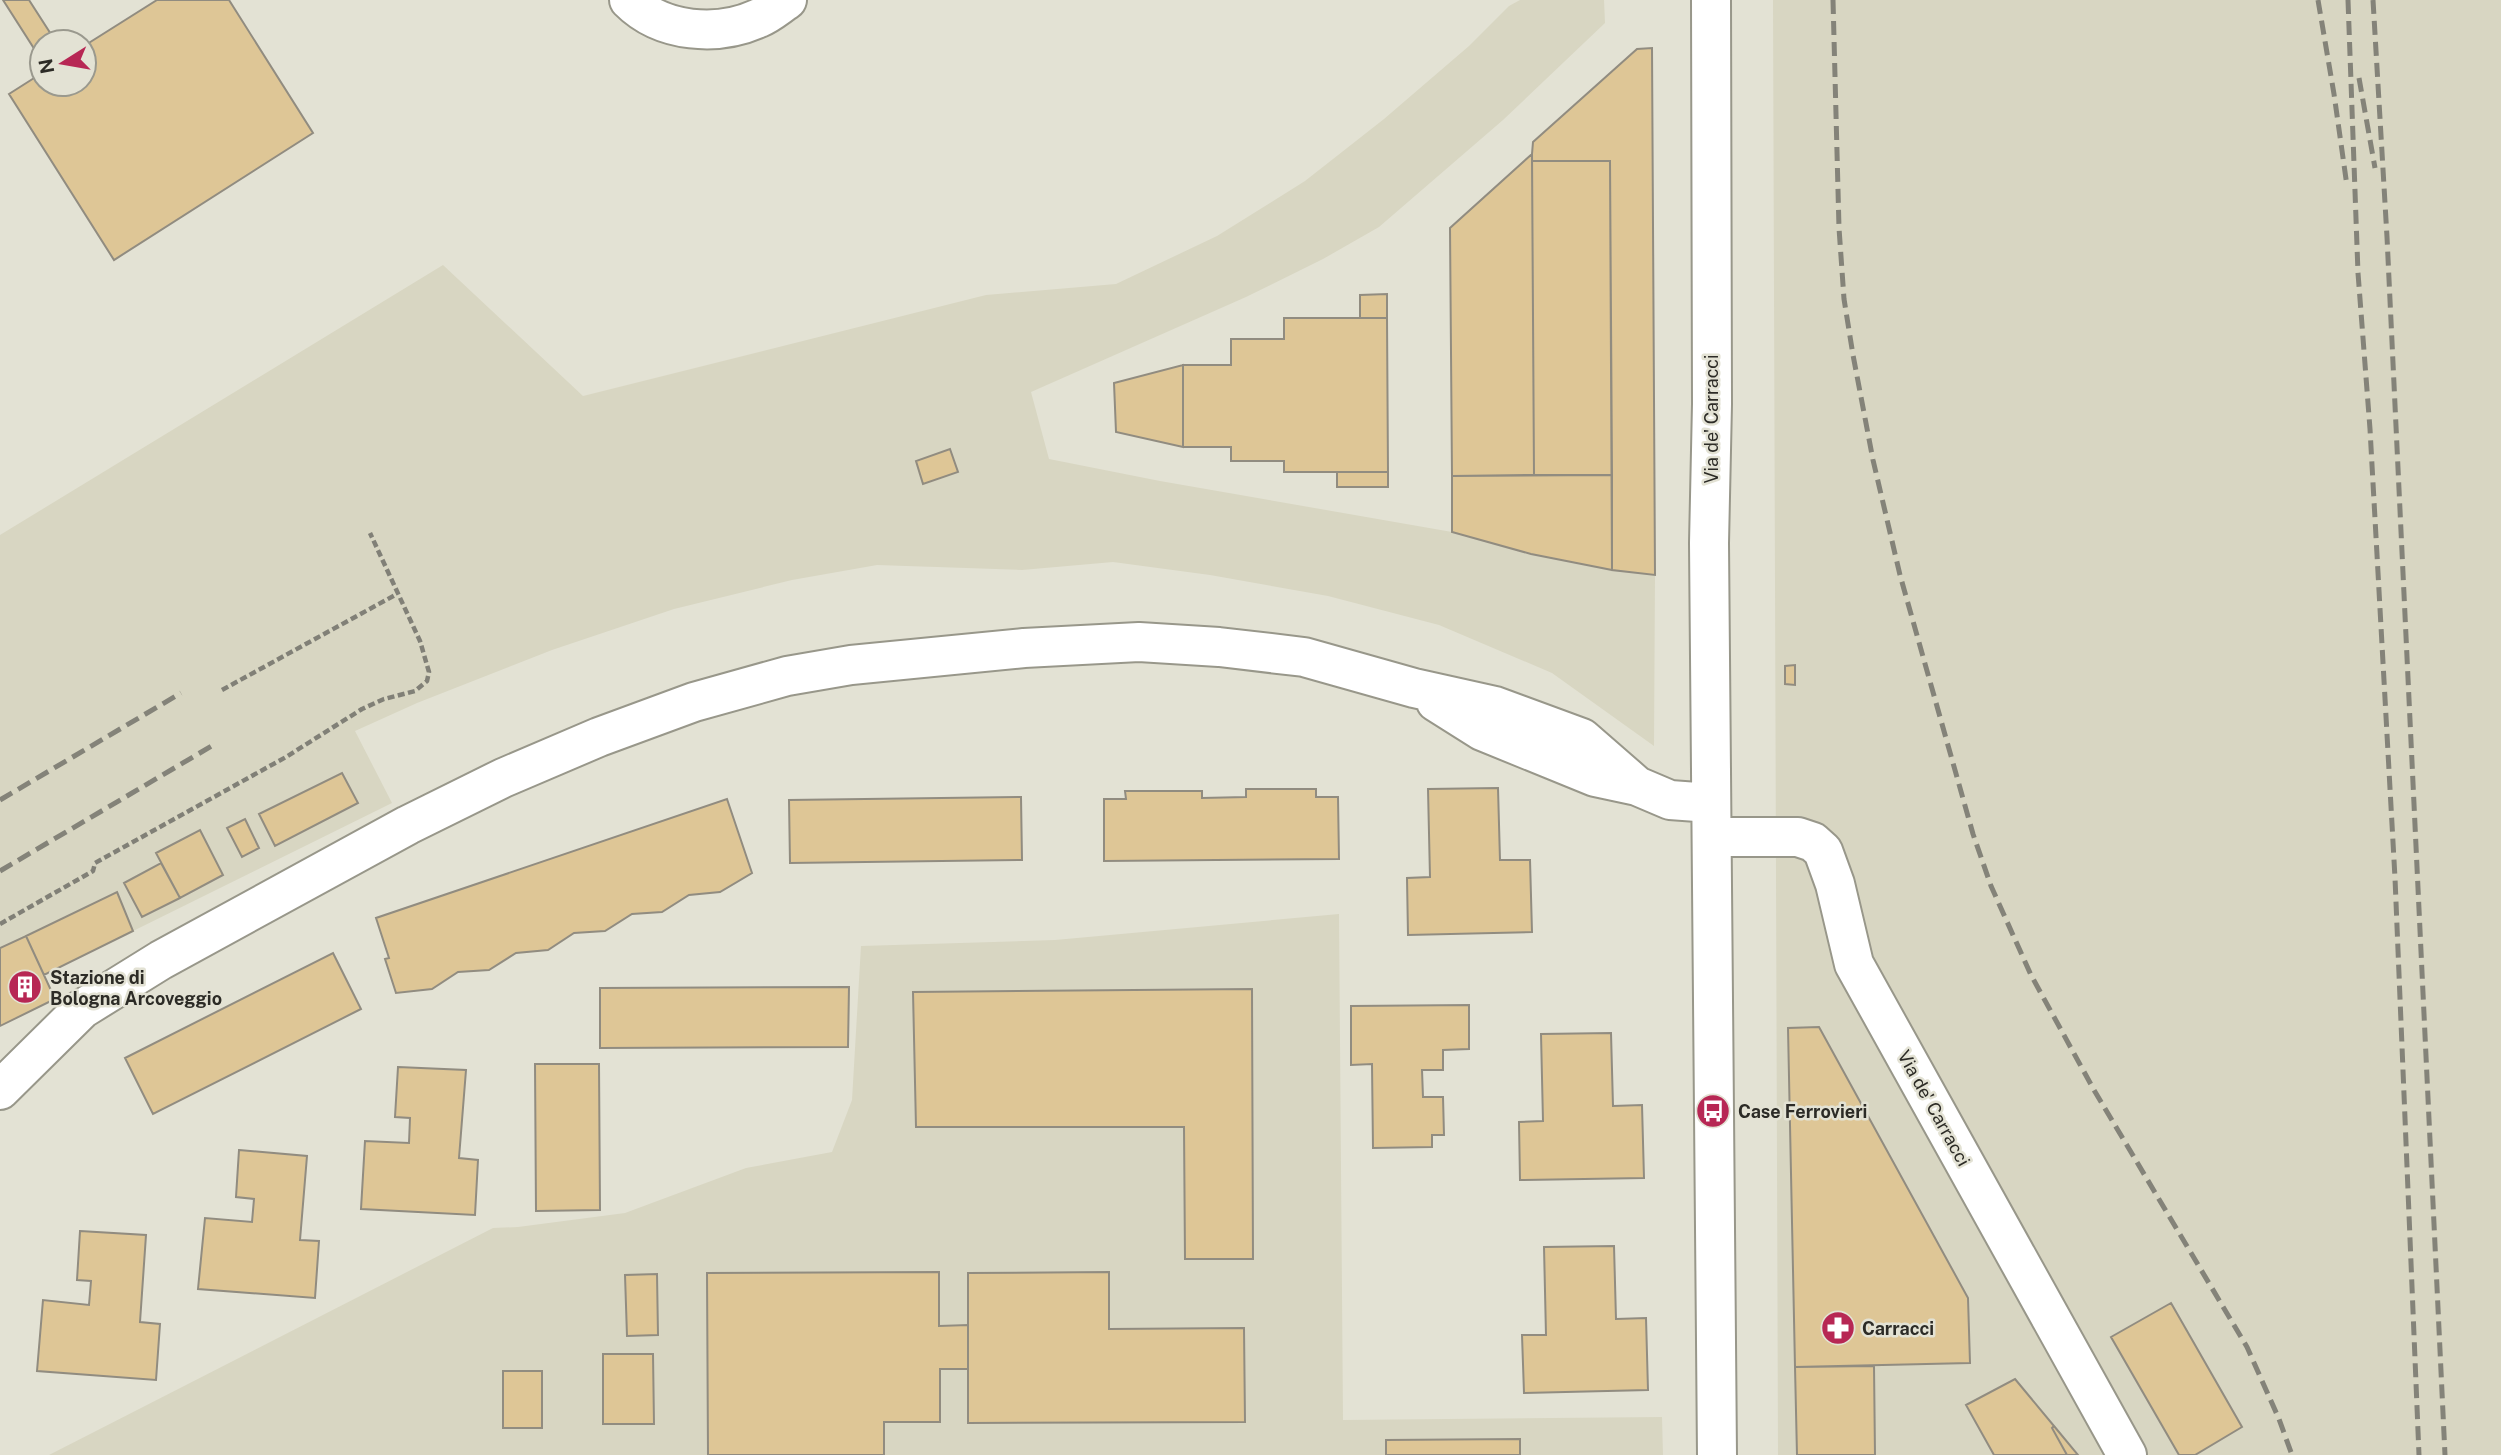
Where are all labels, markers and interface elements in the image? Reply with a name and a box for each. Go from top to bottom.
north arrow [28,28,98,98]
text: N [34,57,59,76]
street label: Via de' Carracci [1701,355,1722,483]
place label: Stazione di Bologna Arcoveggio [50,967,222,1009]
building icon: Stazione di Bologna Arcoveggio [6,968,44,1006]
street label: Via de' Carracci [1894,1047,1974,1169]
bus stop icon: Case Ferrovieri [1694,1092,1732,1130]
place label: Case Ferrovieri [1738,1101,1867,1122]
pharmacy icon: Carracci [1819,1309,1857,1347]
place label: Carracci [1862,1318,1934,1339]

